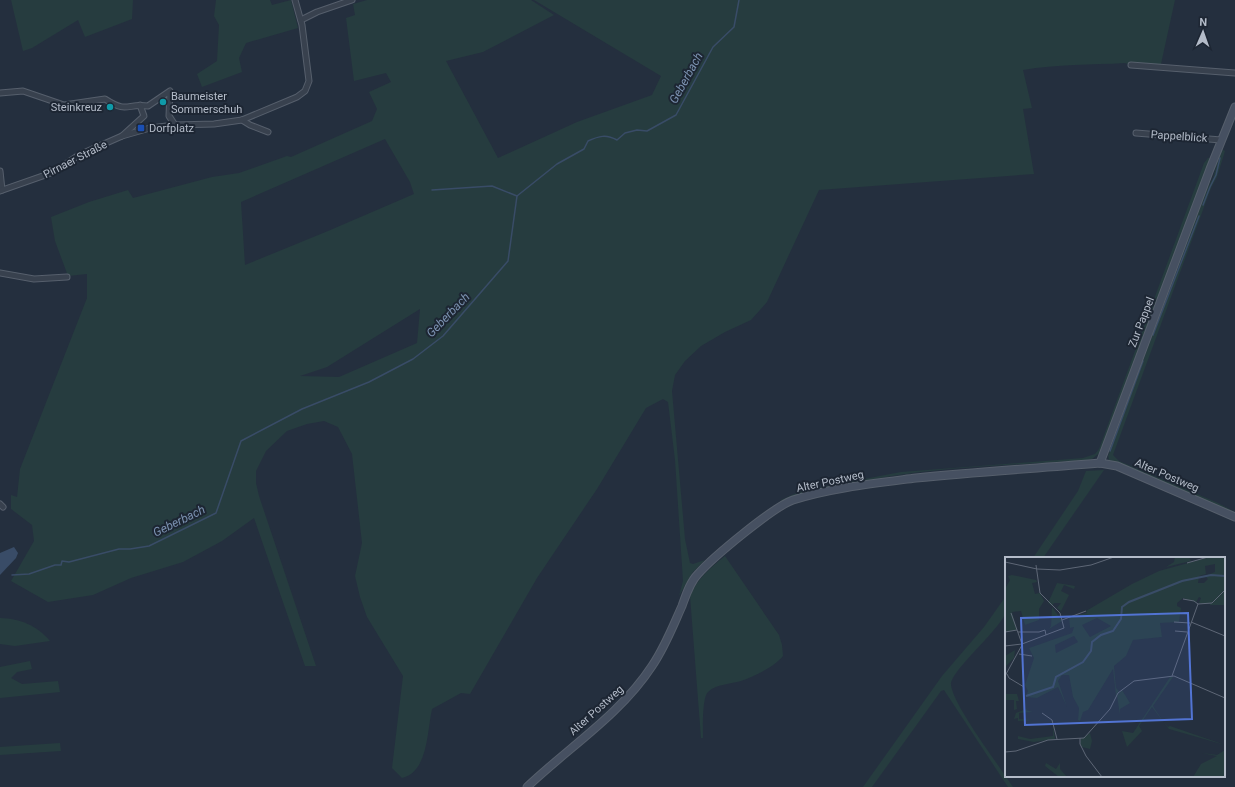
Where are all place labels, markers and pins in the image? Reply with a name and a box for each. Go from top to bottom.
place label: Baumeister Sommerschuh [171,90,242,116]
marker: Baumeister Sommerschuh [158,97,168,107]
place label: Steinkreuz [51,101,103,114]
marker: Steinkreuz [105,102,115,112]
place label: Dorfplatz [149,122,195,135]
marker: Dorfplatz [136,123,146,133]

